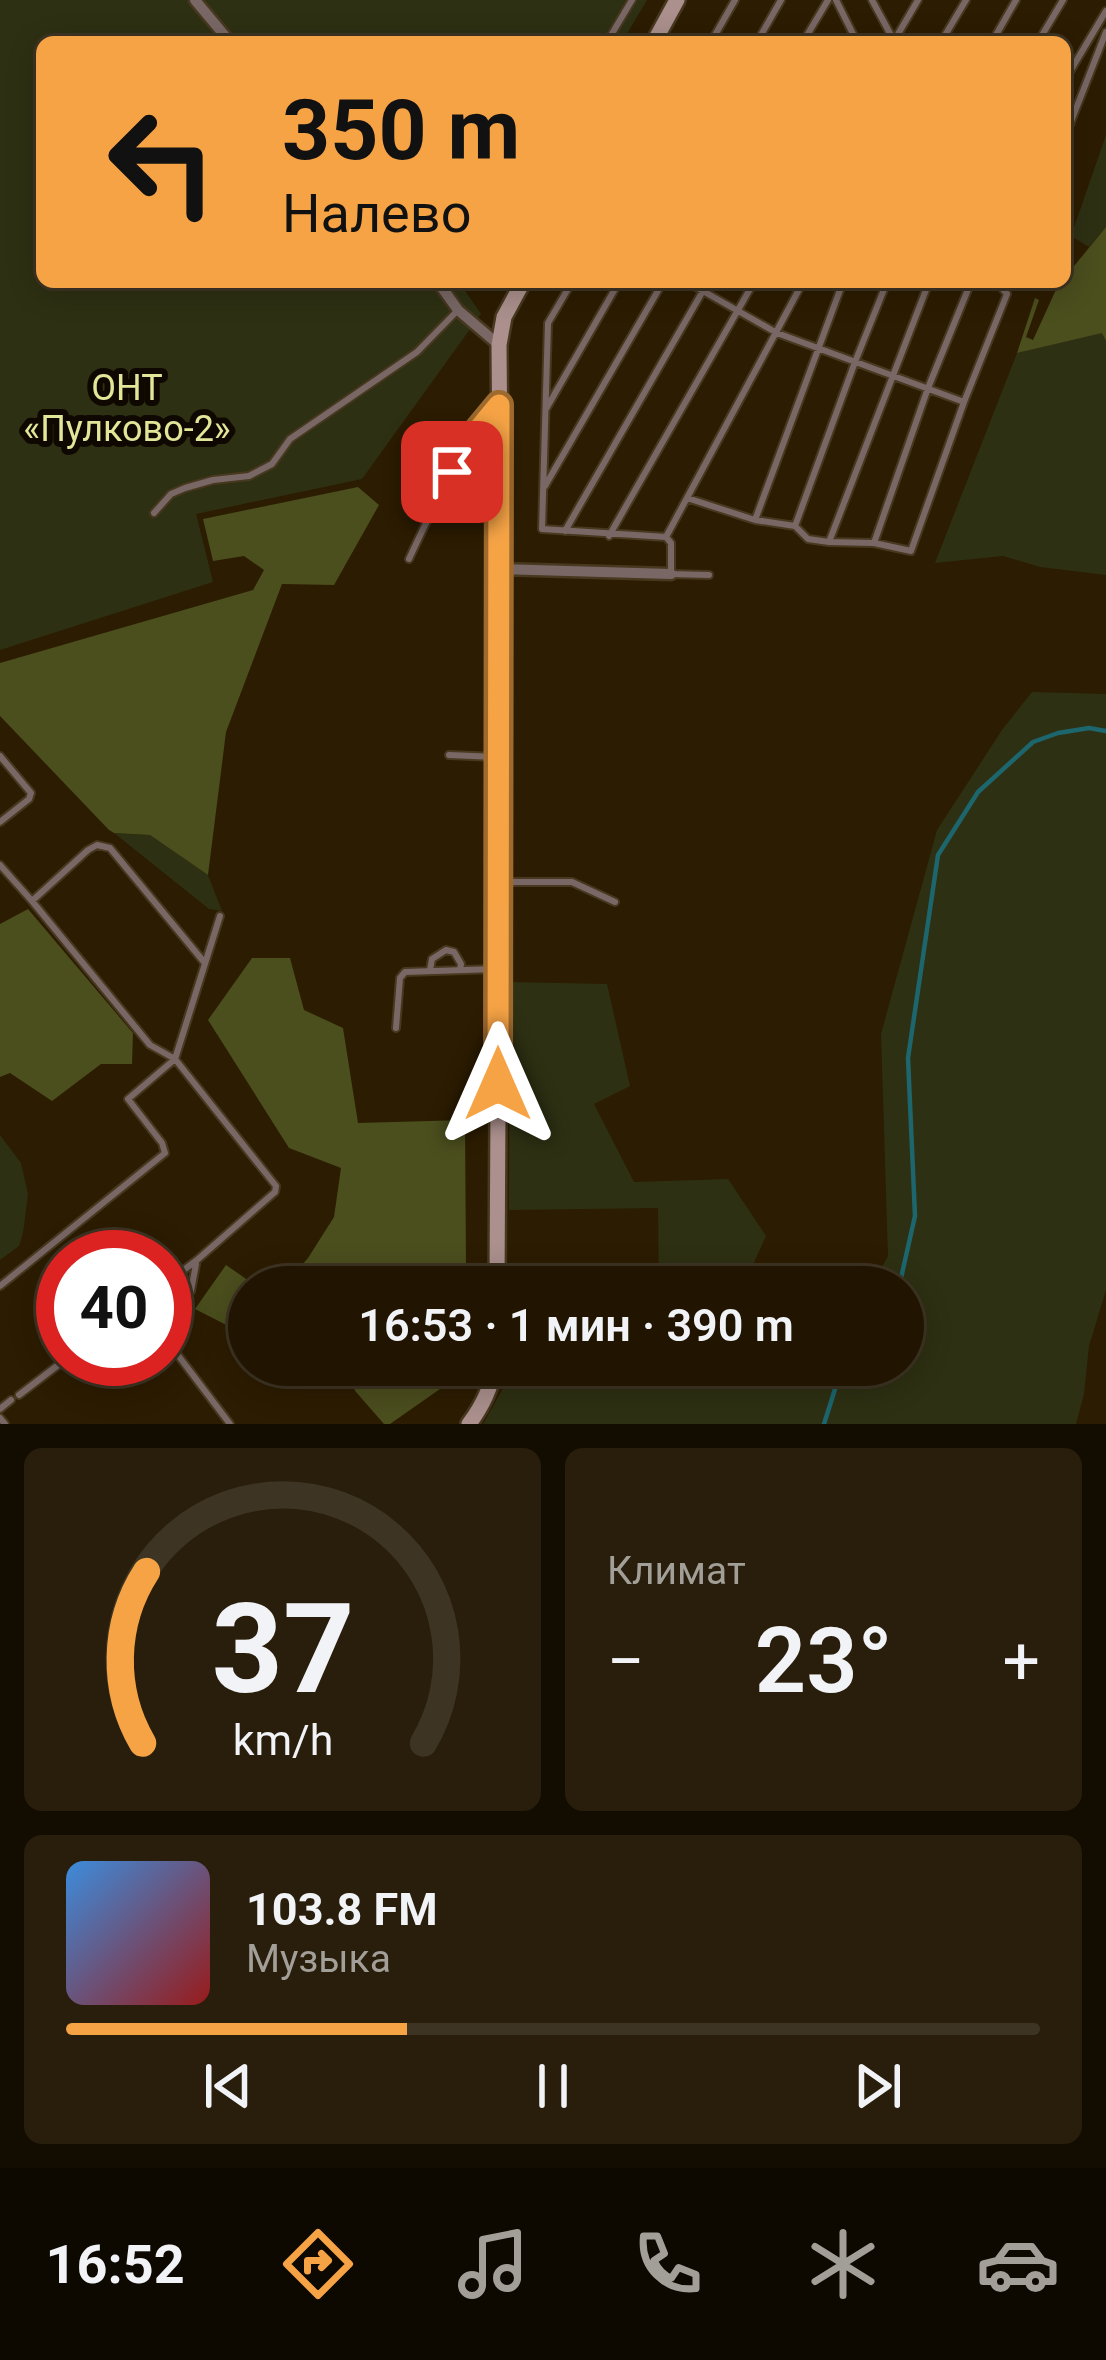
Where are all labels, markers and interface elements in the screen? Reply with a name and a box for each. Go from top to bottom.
text: 350 m [282,81,520,180]
icon: left [84,84,240,240]
text: Налево [282,182,471,245]
park label: ОНТ «Пулково-2» [23,367,231,450]
pin [401,421,503,523]
icon: arrive [419,439,485,505]
position arrow [435,1021,561,1147]
speed limit sign: 40 [36,1230,192,1386]
text: 16:53 · 1 мин · 390 m [358,1299,794,1352]
text: Климат [607,1548,746,1594]
text: 37 [211,1576,354,1722]
text: 23° [755,1609,892,1714]
text: − [607,1623,645,1700]
text: + [1003,1623,1040,1700]
text: km/h [232,1714,333,1764]
text: 103.8 FM [246,1883,438,1936]
text: Музыка [246,1936,391,1982]
icon: previous [195,2053,261,2119]
icon: pause [520,2053,586,2119]
icon: next [845,2053,911,2119]
icon: directions [276,2222,360,2306]
icon: music [451,2222,535,2306]
icon: phone [626,2222,710,2306]
icon: climate [801,2222,885,2306]
icon: car [976,2222,1060,2306]
text: 16:52 [46,2233,185,2296]

